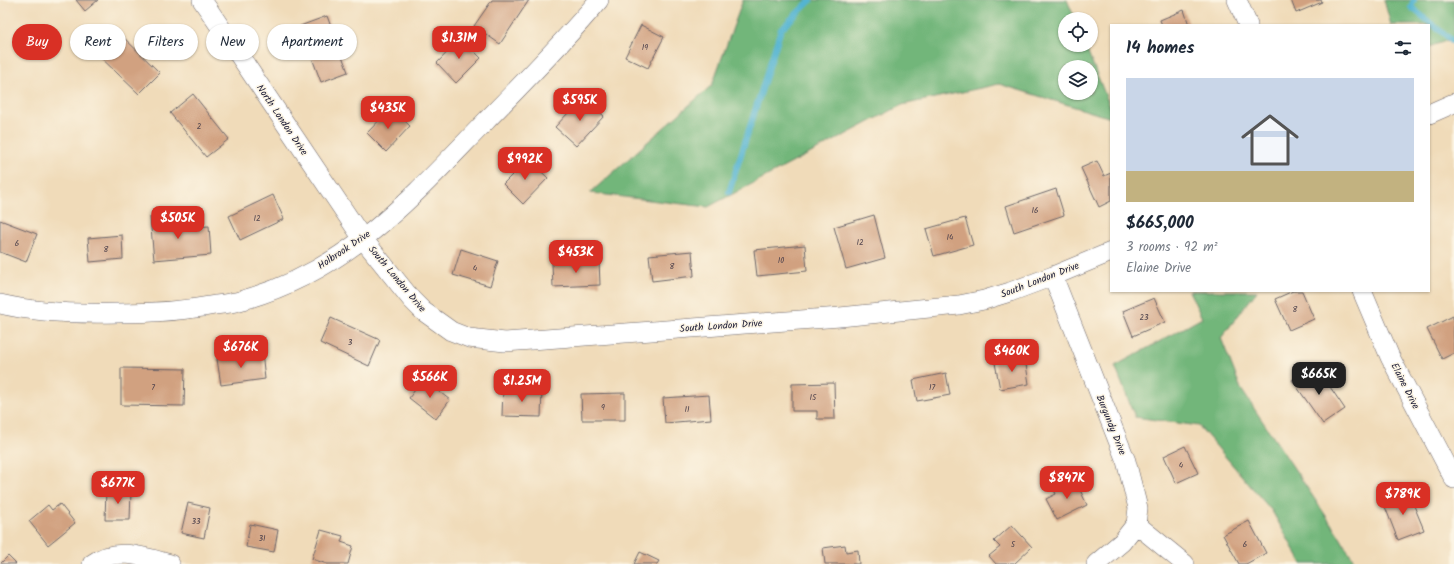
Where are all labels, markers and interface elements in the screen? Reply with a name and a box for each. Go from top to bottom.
map controls [1058,12,1098,100]
button: locate [1058,12,1098,52]
chip: Buy [12,24,62,60]
chip: Rent [70,24,126,60]
chip: Filters [134,24,198,60]
chip: New [206,24,259,60]
chip: Apartment [267,24,357,60]
pin: $1.31M [426,26,492,60]
text: $1.31M [441,28,477,49]
text: 14 homes [1126,35,1194,62]
icon: filters [1392,37,1414,59]
house number: 19 [642,41,648,54]
button: layers [1058,60,1098,100]
street label: North London Drive [252,81,312,159]
pin: $595K [552,88,608,122]
text: $595K [562,90,598,111]
pin: $435K [360,96,416,130]
text: $435K [370,98,406,119]
icon: home [1234,104,1306,176]
house number: 2 [197,120,202,133]
pin: $992K [497,147,553,181]
text: $992K [507,149,543,170]
house number: 16 [1032,204,1038,217]
pin: $505K [150,206,206,240]
text: $505K [160,208,196,229]
text: $665,000 [1126,210,1194,237]
house number: 12 [253,212,261,225]
street label: Holbrook Drive [314,226,374,274]
house number: 14 [947,231,954,244]
house number: 12 [856,236,864,249]
house number: 6 [15,237,19,250]
text: 3 rooms · 92 m² [1126,237,1218,258]
pin: $453K [548,240,604,274]
street label: South London Drive [364,242,430,316]
text: $453K [558,242,594,263]
house number: 8 [104,243,109,256]
house number: 10 [778,254,784,267]
street label: South London Drive [998,257,1082,302]
text: Elaine Drive [1126,258,1191,279]
house number: 8 [670,260,675,273]
house number: 4 [473,262,478,275]
house number: 8 [1293,303,1298,316]
house number: 23 [1139,311,1149,324]
street label: South London Drive [679,315,763,337]
pin: $676K [213,335,269,369]
house number: 3 [348,336,353,349]
text: $676K [223,337,259,358]
pin: $460K [984,339,1040,373]
text: $460K [994,341,1030,362]
street label: Elaine Drive [1387,360,1424,412]
pin: $665K [1291,362,1347,396]
text: $665K [1301,364,1337,385]
pin: $566K [402,365,458,399]
text: $566K [412,367,448,388]
pin: $1.25M [489,369,555,403]
text: $1.25M [503,371,541,392]
house number: 7 [151,381,155,394]
house number: 17 [929,381,935,394]
house number: 15 [810,391,817,404]
street label: Burgundy Drive [1092,392,1131,458]
house number: 9 [601,401,605,414]
house number: 11 [684,403,690,416]
house number: 4 [1179,459,1184,472]
pin: $847K [1039,466,1095,500]
text: $847K [1049,468,1085,489]
pin: $677K [90,471,146,505]
text: $677K [101,473,135,494]
pin: $789K [1375,482,1431,516]
text: $789K [1385,484,1421,505]
house number: 33 [191,515,201,528]
house number: 31 [258,532,266,545]
house number: 5 [1011,538,1016,551]
house number: 6 [1243,538,1247,551]

